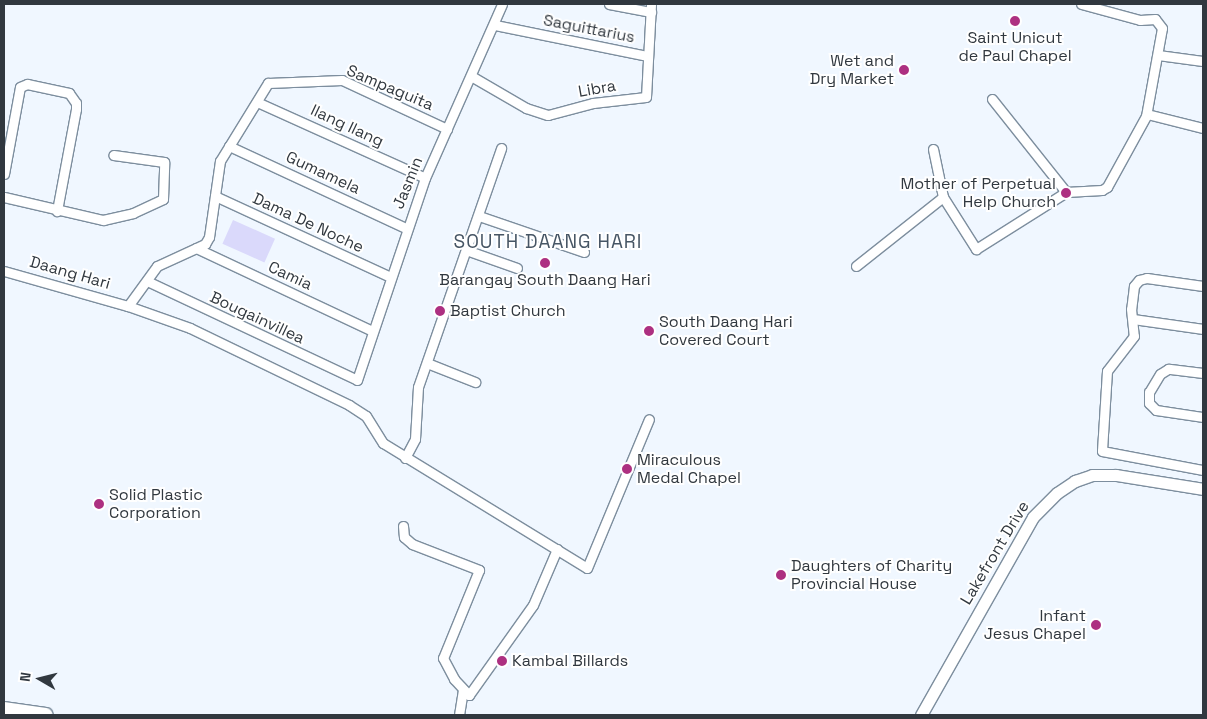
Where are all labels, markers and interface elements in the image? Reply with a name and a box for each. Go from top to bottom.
street label: Saguittarius [542,11,636,47]
marker: Saint Unicut de Paul Chapel [1009,15,1021,27]
place label: Saint Unicut de Paul Chapel [958,28,1072,66]
place label: Wet and Dry Market [810,51,894,89]
street label: Sampaguita [344,61,436,115]
marker: Wet and Dry Market [898,64,910,76]
street label: Libra [577,76,617,102]
street label: Ilang Ilang [307,101,387,151]
street label: Gumamela [283,147,363,199]
street label: Jasmin [389,154,427,212]
place label: Mother of Perpetual Help Church [900,174,1056,212]
marker: Mother of Perpetual Help Church [1060,187,1072,199]
street label: Dama De Noche [249,189,367,257]
district label: SOUTH DAANG HARI [452,231,644,253]
street label: Daang Hari [28,252,112,294]
marker: Barangay South Daang Hari [539,257,551,269]
street label: Camia [265,258,315,294]
place label: Barangay South Daang Hari [439,270,651,290]
street label: Bougainvillea [207,288,307,348]
place label: Baptist Church [450,301,566,321]
marker: Baptist Church [434,305,446,317]
place label: South Daang Hari Covered Court [659,312,793,350]
marker: South Daang Hari Covered Court [643,325,655,337]
place label: Miraculous Medal Chapel [637,450,741,488]
marker: Miraculous Medal Chapel [621,463,633,475]
place label: Solid Plastic Corporation [109,485,203,523]
marker: Solid Plastic Corporation [93,498,105,510]
street label: Lakefront Drive [957,498,1033,608]
place label: Daughters of Charity Provincial House [791,556,952,594]
marker: Daughters of Charity Provincial House [775,569,787,581]
place label: Infant Jesus Chapel [984,606,1086,644]
marker: Infant Jesus Chapel [1090,619,1102,631]
place label: Kambal Billards [512,651,628,671]
north arrow [15,654,65,704]
marker: Kambal Billards [496,655,508,667]
text: N [16,671,35,683]

